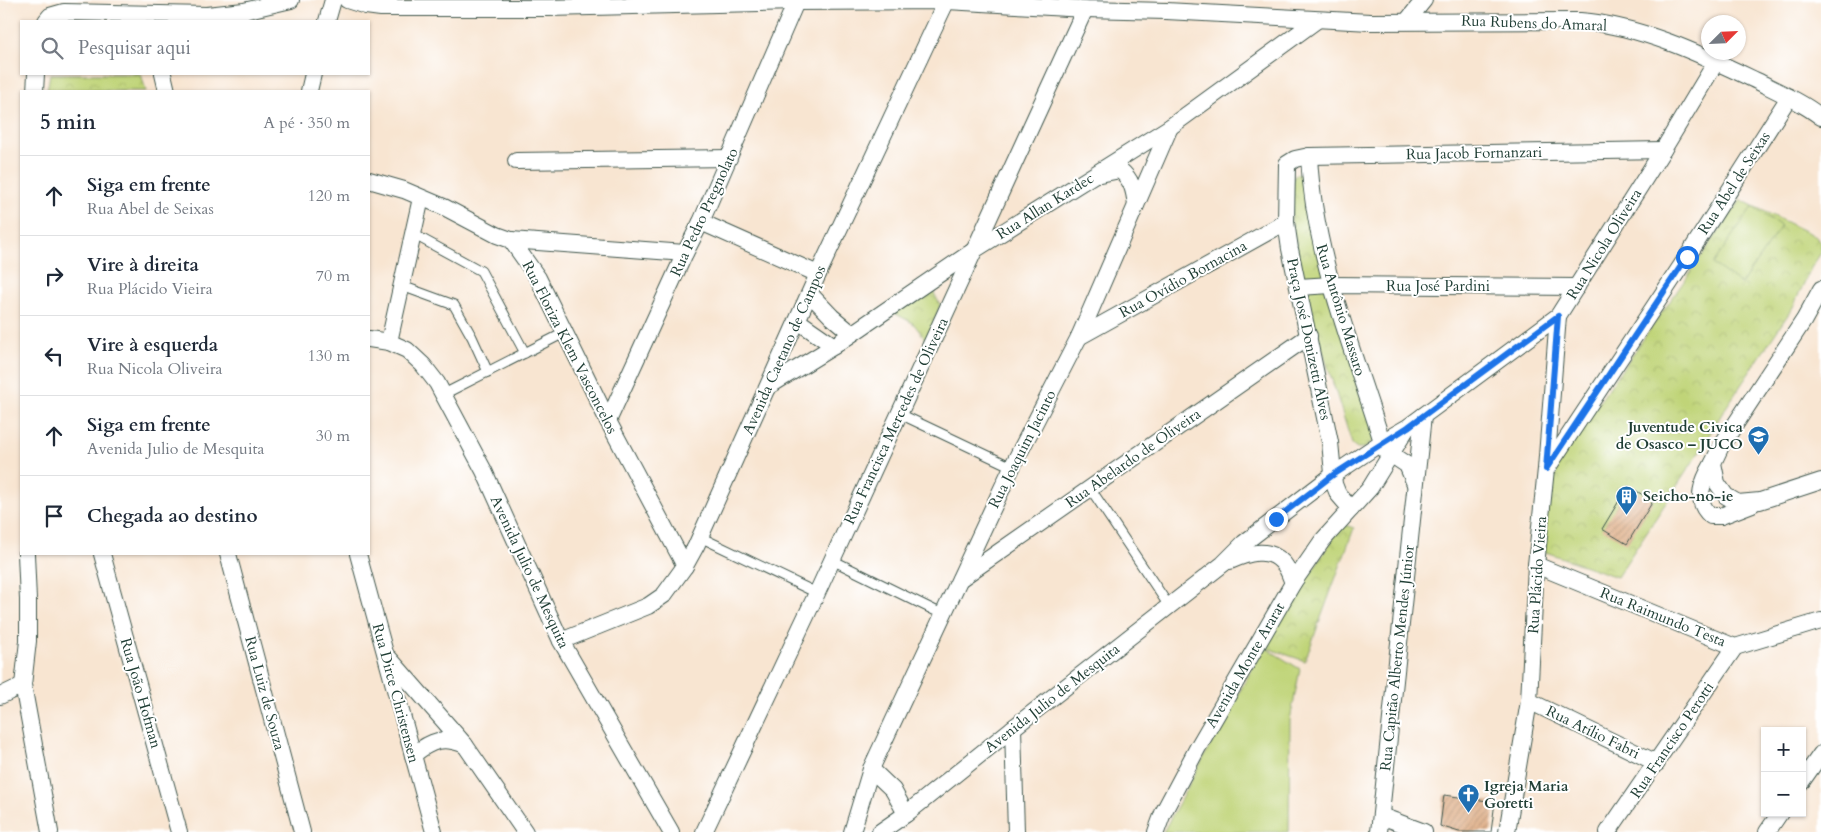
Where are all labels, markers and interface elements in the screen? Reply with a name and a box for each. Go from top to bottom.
street label: Rua Rubens do Amaral [1461,10,1607,36]
north arrow [1701,15,1746,60]
search box [20,20,370,75]
icon: search [38,34,66,62]
text: Pesquisar aqui [78,35,191,61]
text: 5 min [40,108,96,137]
text: A pé · 350 m [263,112,350,134]
street label: Rua Abel de Seixas [1693,128,1775,238]
street label: Rua Jacob Fornanzari [1406,142,1542,164]
street label: Rua Pedro Pregnolato [665,144,743,280]
street label: Rua Allan Kardec [993,168,1098,244]
text: Siga em frente [87,172,211,198]
icon: ahead [40,182,68,210]
street label: Rua Nicola Oliveira [1562,184,1646,303]
text: 120 m [308,185,350,207]
text: Rua Abel de Seixas [87,198,214,220]
street label: Rua Ovídio Bornacina [1116,235,1251,322]
street label: Rua Antônio Massaro [1311,242,1371,378]
route start [1676,246,1699,269]
text: Vire à direita [87,252,199,278]
street label: Praça José Donizetti Alves [1282,256,1336,422]
street label: Rua Floriza Klem Vasconcelos [518,257,622,437]
icon: right [40,262,68,290]
street label: Avenida Caetano de Campos [738,262,830,438]
text: 70 m [316,265,350,287]
street label: Rua José Pardini [1386,276,1490,296]
text: Rua Plácido Vieira [87,278,213,300]
street label: Rua Francisca Mercedes de Oliveira [839,314,953,528]
text: Vire à esquerda [87,332,218,358]
icon: left [40,342,68,370]
text: 130 m [308,345,350,367]
text: Rua Nicola Oliveira [87,358,222,380]
street label: Rua Joaquim Jacinto [984,387,1060,511]
street label: Rua Abelardo de Oliveira [1061,403,1205,512]
text: Siga em frente [87,412,211,438]
place label: Juventude Civica de Osasco – JUCO [1616,417,1744,454]
icon: ahead [40,422,68,450]
school or university icon: Juventude Civica de Osasco – JUCO [1747,424,1771,455]
text: 30 m [316,425,350,447]
text: Avenida Julio de Mesquita [87,438,264,460]
building icon: Seicho-no-ie [1615,484,1639,515]
place label: Seicho-no-ie [1643,486,1733,506]
street label: Avenida Julio de Mesquita [486,492,574,652]
icon: arrive [40,502,68,530]
text: Chegada ao destino [87,503,258,529]
route end [1265,508,1288,531]
street label: Rua Plácido Vieira [1523,515,1551,634]
street label: Rua Capitão Alberto Mendes Júnior [1375,543,1419,772]
street label: Rua Raimundo Testa [1597,583,1729,652]
street label: Avenida Monte Ararat [1201,598,1289,731]
street label: Rua Dirce Christensen [368,621,424,765]
street label: Rua Luiz de Souza [240,634,290,753]
street label: Rua João Hofman [116,635,166,751]
street label: Avenida Julio de Mesquita [980,639,1124,757]
street label: Rua Francisco Perotti [1626,678,1718,802]
street label: Rua Atílio Fabri [1543,701,1643,763]
map controls [1761,727,1806,817]
button: + [1761,727,1806,772]
button: − [1761,772,1806,817]
place label: Igreja Maria Goretti [1484,776,1569,813]
church icon: Igreja Maria Goretti [1456,783,1480,814]

